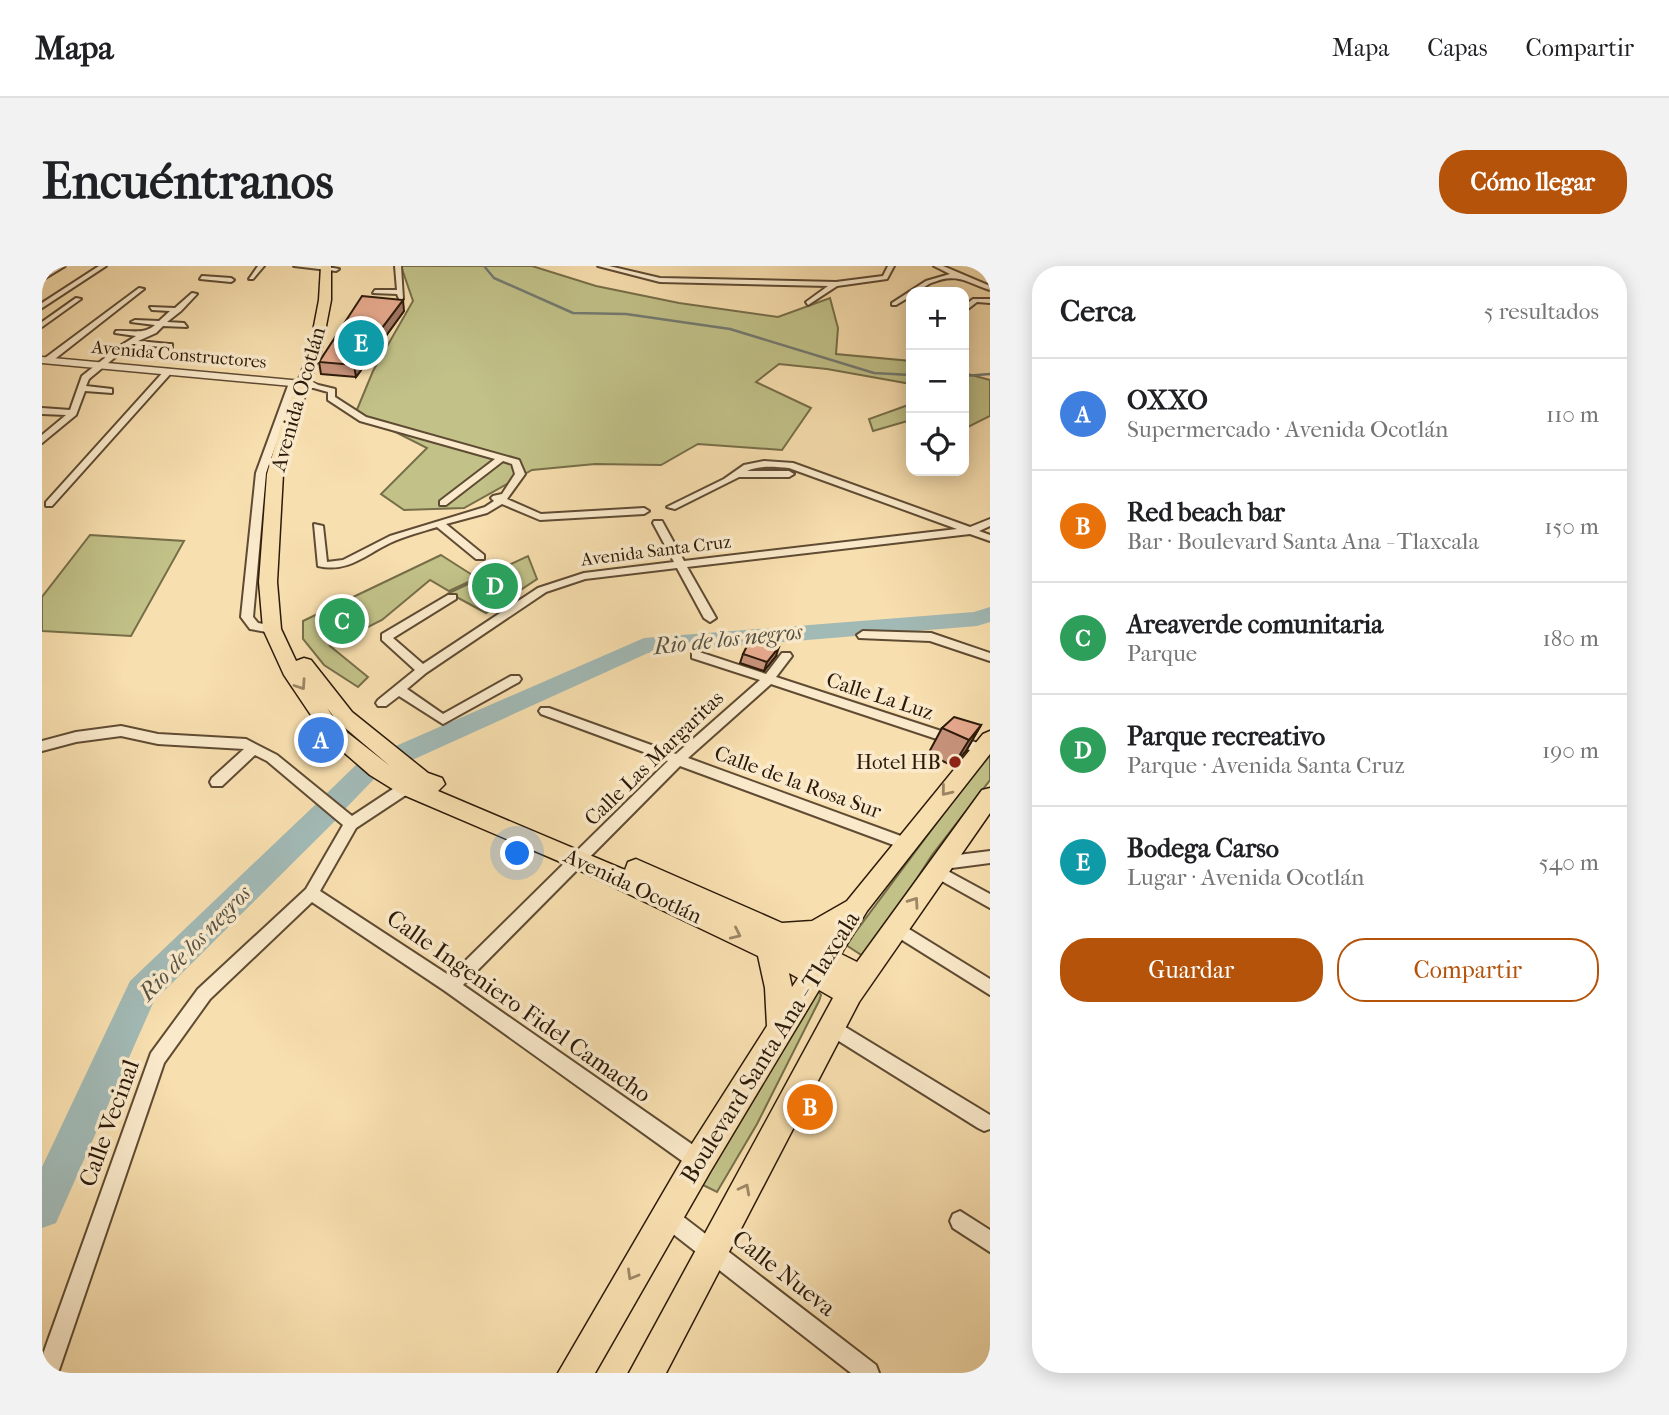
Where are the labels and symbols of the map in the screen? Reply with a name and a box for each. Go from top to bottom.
pin: E [338,317,384,369]
street label: Avenida Ocotlán [266,324,330,475]
street label: Avenida Constructores [90,337,268,373]
street label: Avenida Santa Cruz [579,531,732,571]
pin: D [472,560,518,612]
pin: C [319,595,365,647]
water label: Rio de los negros [650,618,805,660]
street label: Calle La Luz [824,667,936,725]
one-way arrow [293,677,306,690]
street label: Calle Las Margaritas [580,685,729,830]
pin: A [298,714,344,766]
street label: Calle de la Rosa Sur [711,741,885,823]
place label: Hotel HB [856,750,941,774]
marker: Hotel HB [947,754,963,770]
one-way arrow [942,783,955,795]
your location [500,836,534,870]
street label: Avenida Ocotlán [559,843,706,928]
water label: Rio de los negros [132,879,257,1007]
one-way arrow [906,897,918,910]
street label: Calle Ingeniero Fidel Camacho [381,904,657,1108]
street label: Boulevard Santa Ana - Tlaxcala [674,906,866,1188]
one-way arrow [729,926,741,940]
street label: Calle Vecinal [73,1055,145,1190]
pin: B [787,1081,833,1133]
one-way arrow [737,1184,750,1196]
street label: Calle Nueva [727,1224,842,1322]
one-way arrow [627,1268,640,1280]

